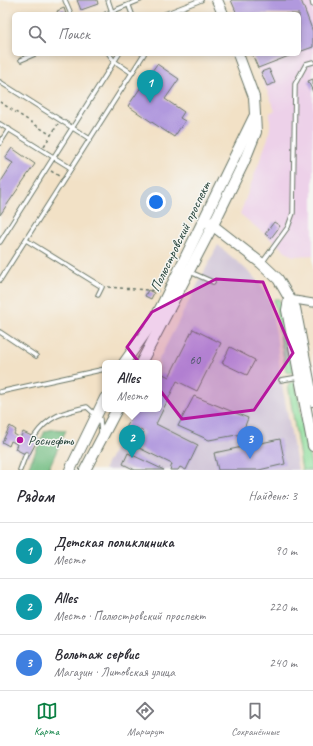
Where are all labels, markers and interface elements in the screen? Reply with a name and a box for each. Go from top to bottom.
search box [12,12,301,56]
icon: search [26,23,48,45]
text: Поиск [58,25,90,44]
pin: 1 [137,70,163,103]
street label: Полюстровский проспект [146,177,215,294]
your location [146,192,166,212]
house number: 60 [190,352,202,368]
popup [102,360,162,412]
text: Alles [117,369,140,388]
text: Место [117,388,147,404]
pin: 2 [119,425,145,458]
pin: 3 [237,426,263,459]
place label: Роснефть [28,432,75,449]
marker: Роснефть [15,435,25,445]
text: Рядом [16,486,54,507]
text: Найдено: 3 [249,488,297,504]
text: Детская поликлиника [54,533,174,552]
text: 1 [26,543,32,559]
text: 90 m [275,543,297,559]
text: Место [54,552,85,568]
text: Alles [54,589,77,608]
text: 2 [26,599,32,615]
text: 220 m [269,599,297,615]
text: Место · Полюстровский проспект [54,608,206,624]
text: Вольтаж сервис [54,645,139,664]
text: 3 [26,655,32,671]
text: 240 m [269,655,297,671]
text: Магазин · Литовская улица [54,664,175,680]
tab: Карта [34,700,59,738]
tab: Маршрут [127,700,163,738]
tab: Сохранённые [231,700,279,738]

